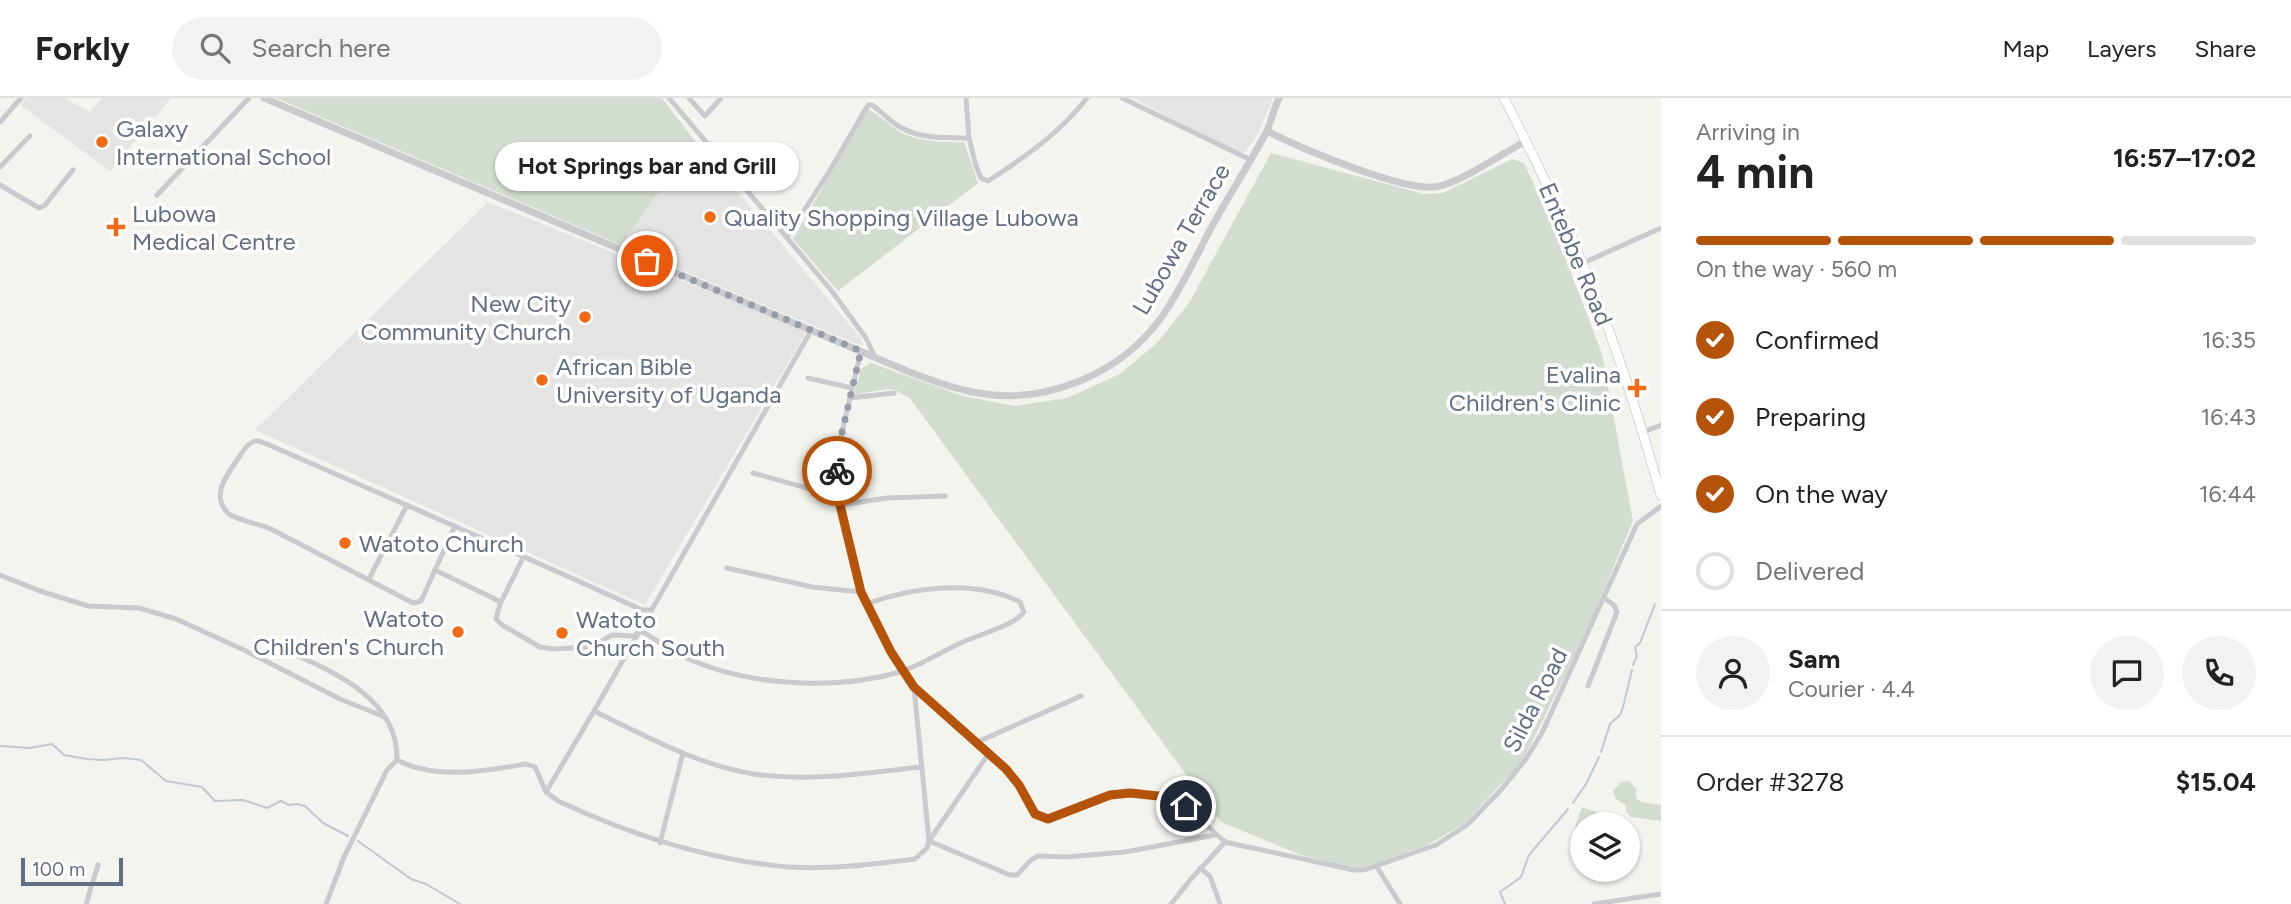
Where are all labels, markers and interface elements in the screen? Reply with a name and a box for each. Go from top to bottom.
search box [172,17,662,80]
text: Forkly [35,29,130,68]
icon: search [196,29,234,67]
text: Search here [252,32,390,64]
text: Map [2002,34,2049,63]
text: Layers [2087,34,2156,63]
text: Share [2194,34,2256,63]
place label: Galaxy International School [116,114,331,171]
text: Arriving in [1696,118,1800,146]
marker: Galaxy International School [94,134,110,150]
callout: Hot Springs bar and Grill [495,142,799,191]
text: 16:57–17:02 [2113,142,2256,174]
text: 4 min [1696,144,1814,200]
text: Hot Springs bar and Grill [518,152,776,180]
street label: Lubowa Terrace [1126,158,1236,320]
street label: Entebbe Road [1533,178,1619,330]
place label: Lubowa Medical Centre [132,199,296,256]
place label: Quality Shopping Village Lubowa [724,203,1079,232]
marker: Quality Shopping Village Lubowa [702,209,718,225]
marker: Lubowa Medical Centre [106,217,126,237]
pin [617,231,677,291]
icon: bag [628,242,666,280]
text: On the way · 560 m [1696,255,1897,283]
place label: New City Community Church [360,289,571,346]
marker: New City Community Church [577,309,593,325]
icon: check [1696,321,1734,359]
text: Confirmed [1755,324,1879,356]
text: 16:35 [2202,326,2256,354]
place label: African Bible University of Uganda [556,352,781,409]
place label: Evalina Children's Clinic [1449,360,1621,417]
marker: African Bible University of Uganda [534,372,550,388]
marker: Evalina Children's Clinic [1627,378,1647,398]
icon: check [1696,398,1734,436]
text: Preparing [1755,401,1866,433]
text: 16:43 [2201,403,2256,431]
courier [802,436,872,506]
icon: bike [818,452,856,490]
icon: check [1696,475,1734,513]
text: On the way [1755,478,1888,510]
text: 16:44 [2199,480,2256,508]
place label: Watoto Church [359,529,524,558]
marker: Watoto Church [337,535,353,551]
text: Delivered [1755,555,1864,587]
place label: Watoto Children's Church [253,604,444,661]
place label: Watoto Church South [576,605,725,662]
marker: Watoto Children's Church [450,624,466,640]
marker: Watoto Church South [554,625,570,641]
button: person [1696,636,1770,710]
button: chat [2090,636,2164,710]
button: phone [2182,636,2256,710]
street label: Silda Road [1496,643,1574,757]
text: Sam [1788,643,1840,675]
text: Courier · 4.4 [1788,675,1915,703]
text: Order #3278 [1696,766,1845,798]
text: $15.04 [2176,766,2256,798]
pin [1156,776,1216,836]
icon: home [1167,787,1205,825]
map controls [1570,812,1640,882]
button: layers [1570,812,1640,882]
scale bar [21,855,122,887]
text: 100 m [32,858,85,881]

